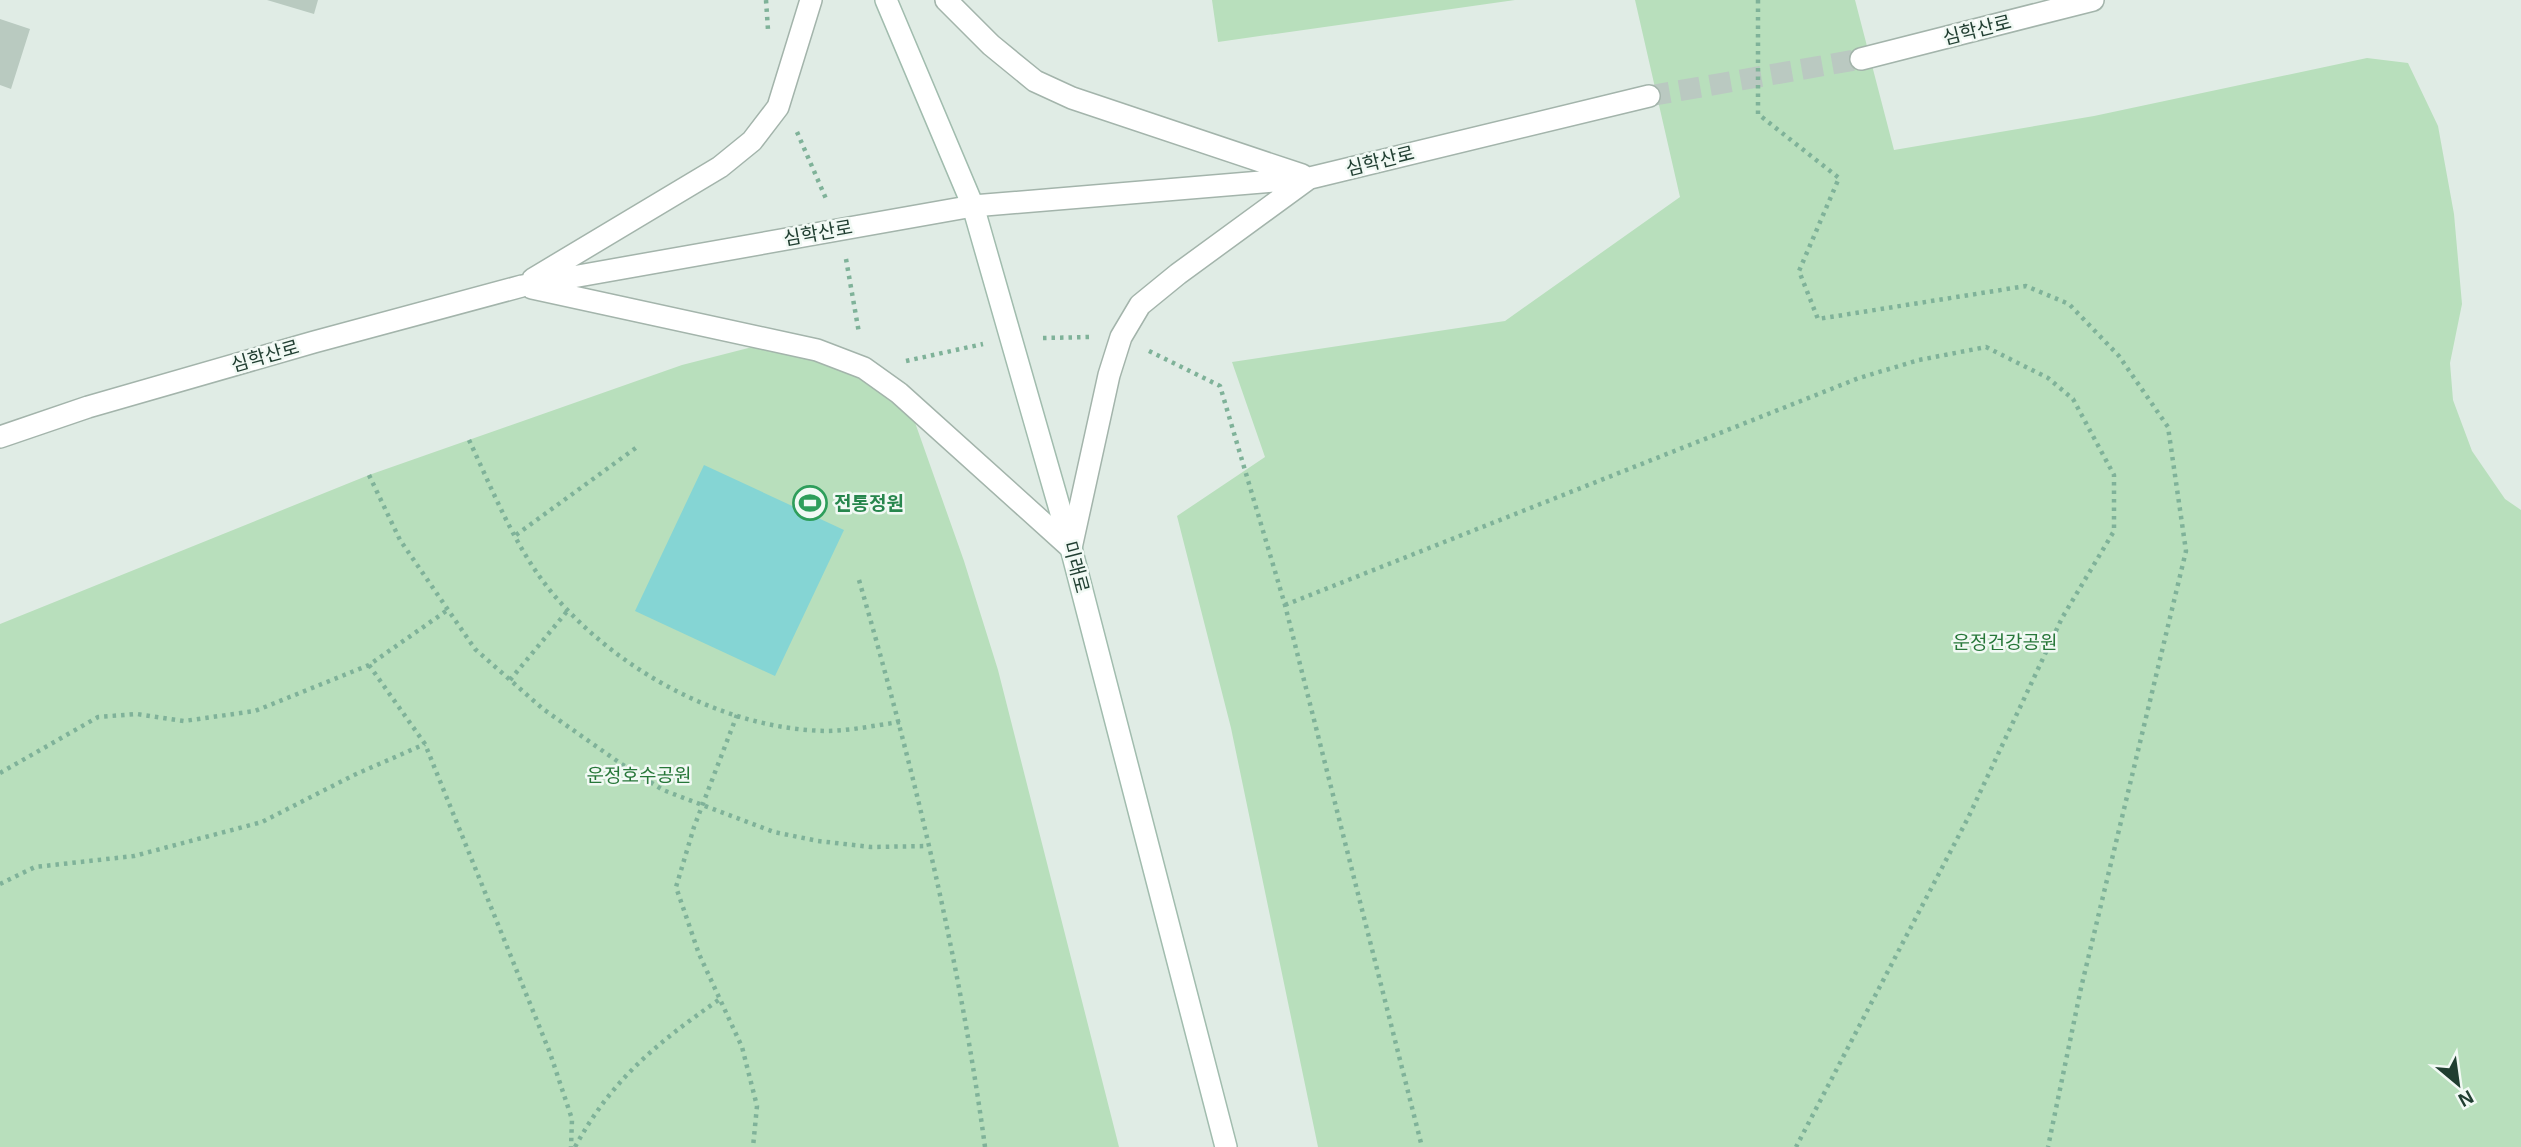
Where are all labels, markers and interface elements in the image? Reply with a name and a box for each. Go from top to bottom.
street label: 심학산로 [1941,11,2013,49]
street label: 심학산로 [1344,142,1416,180]
street label: 심학산로 [782,217,854,249]
street label: 심학산로 [228,336,302,376]
sports icon: 전통정원 [791,484,829,522]
place label: 전통정원 [834,493,904,514]
street label: 미래로 [1059,539,1093,595]
park label: 운정건강공원 [1953,632,2057,653]
park label: 운정호수공원 [587,765,691,786]
north arrow [2423,1049,2493,1119]
text: N [2455,1086,2477,1111]

